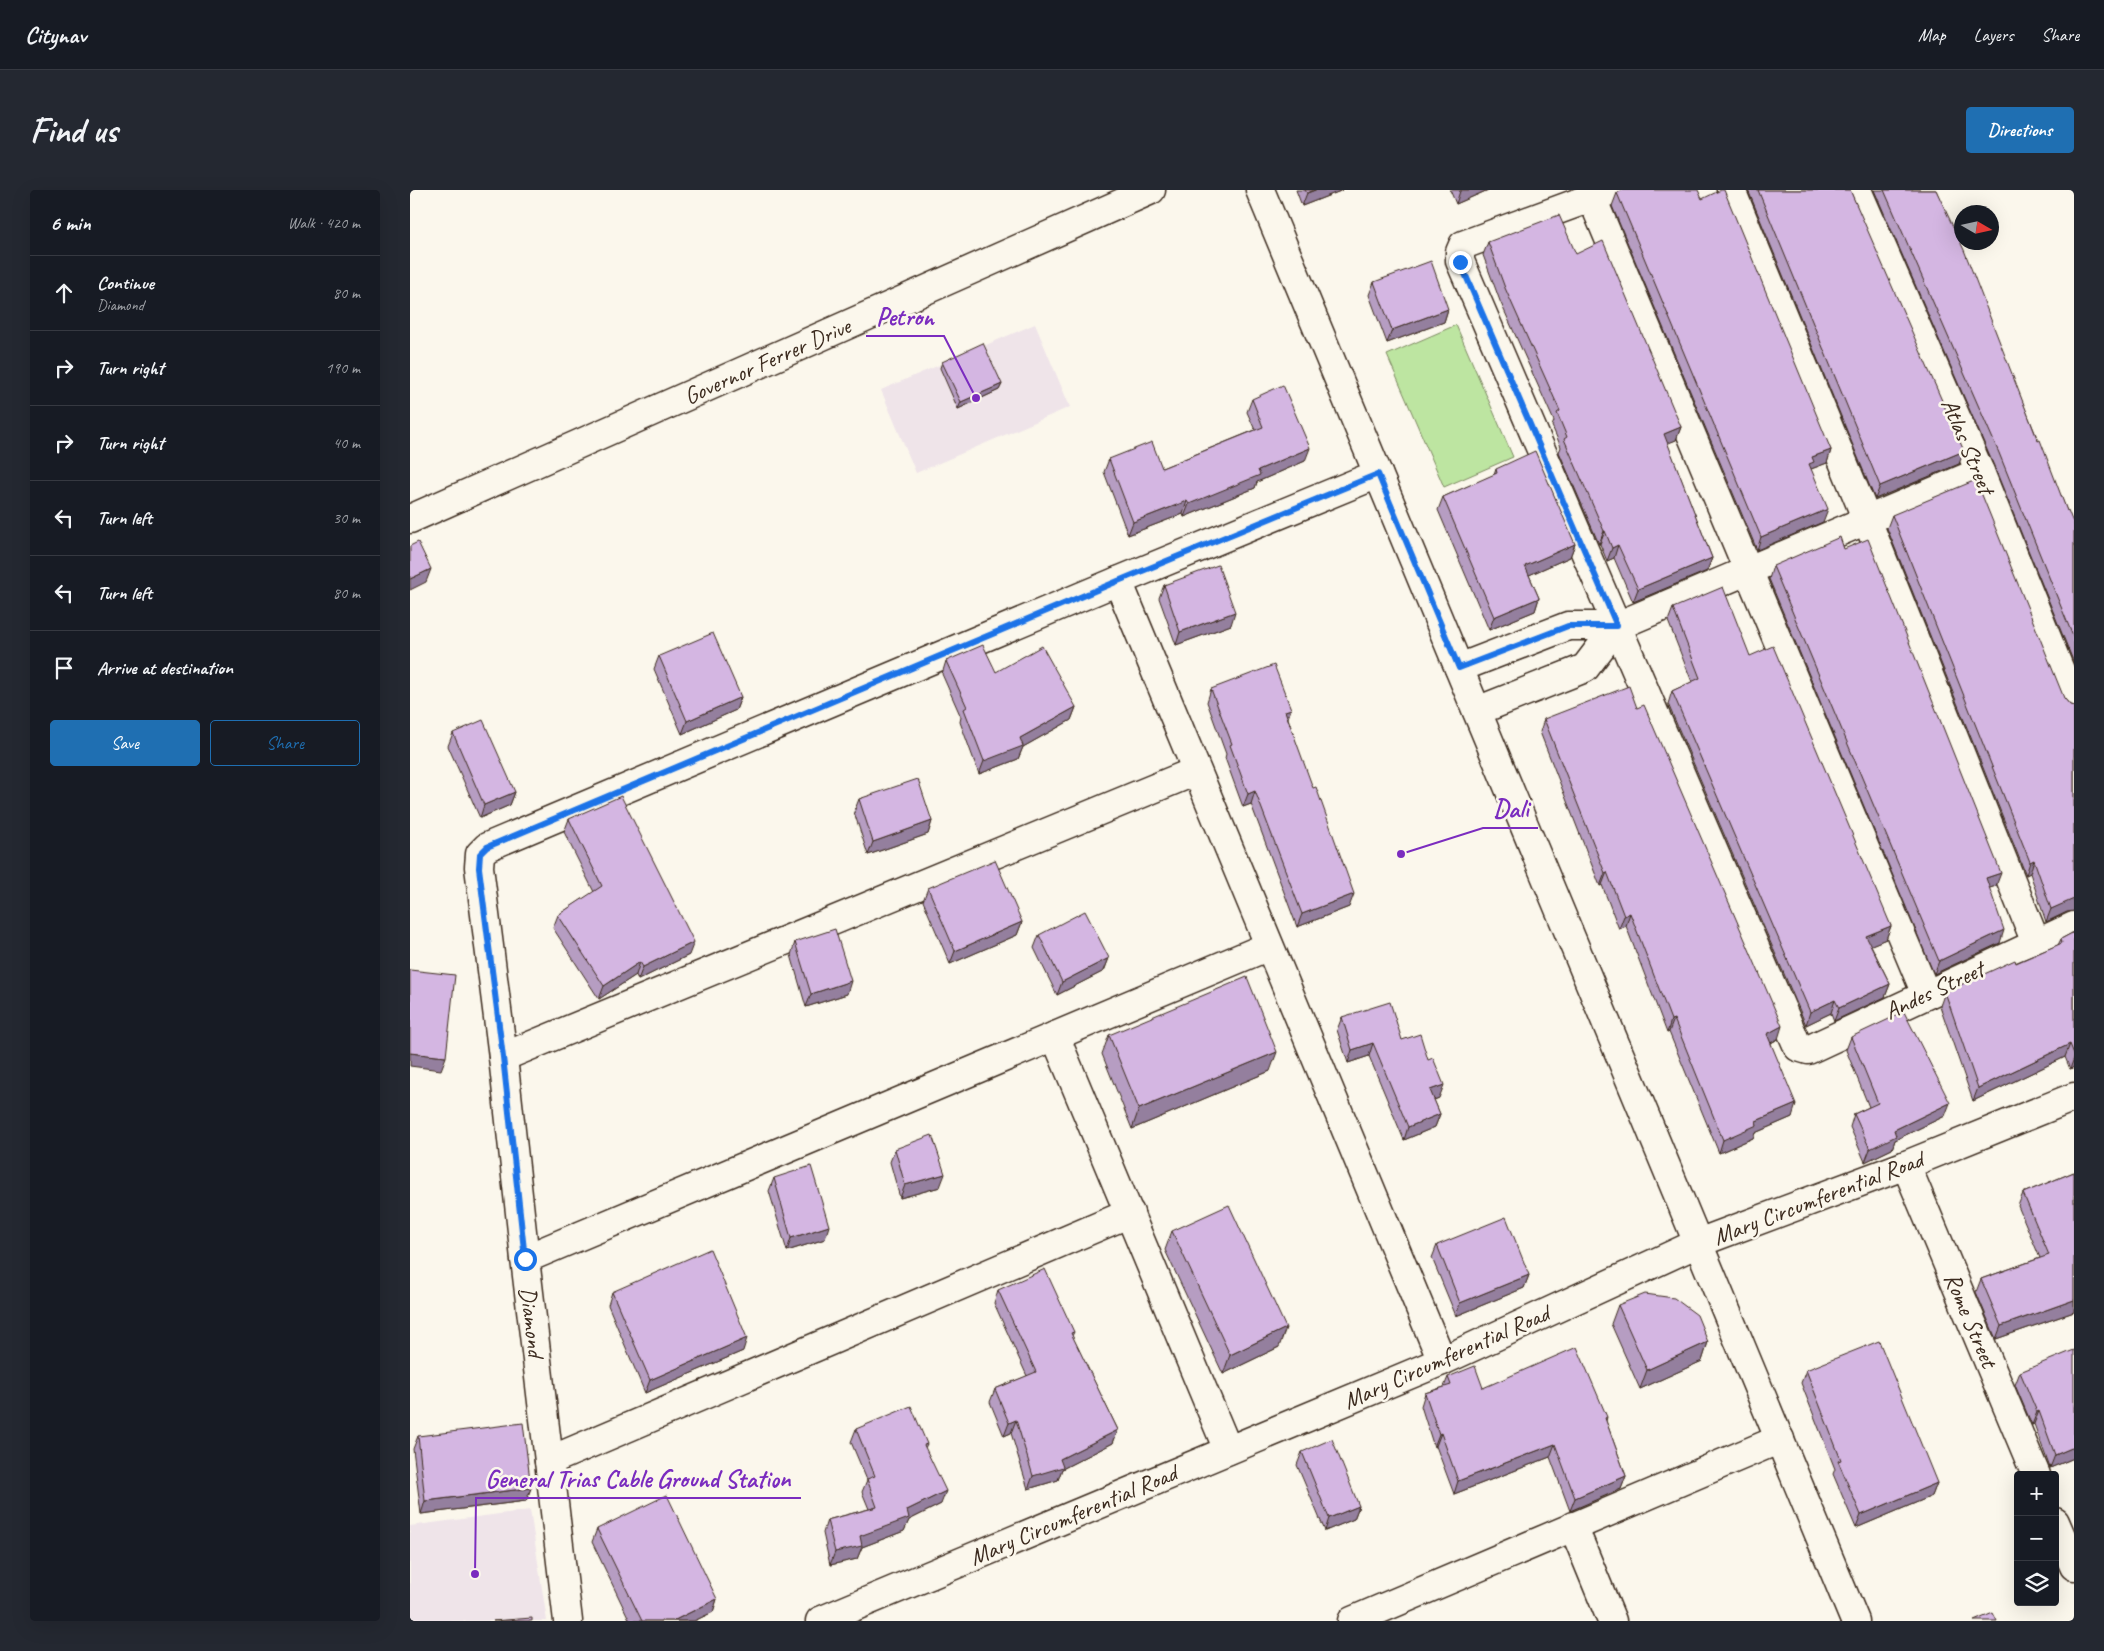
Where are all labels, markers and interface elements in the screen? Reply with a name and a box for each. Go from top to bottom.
text: Citynav [25,20,86,50]
text: Map [1918,24,1946,46]
text: Layers [1974,24,2013,46]
text: Share [2041,24,2079,46]
button: Directions [1966,107,2074,153]
text: Find us [30,108,117,153]
north arrow [1954,205,1999,250]
text: 6 min [50,210,91,236]
text: Walk · 420 m [288,213,360,233]
route end [1449,251,1472,274]
text: Continue [97,271,154,295]
icon: ahead [50,279,78,307]
text: 80 m [333,283,360,303]
text: Diamond [97,295,144,315]
callout: Petron [866,296,944,336]
text: Petron [876,301,935,333]
street label: Governor Ferrer Drive [679,310,857,411]
icon: right [50,354,78,382]
text: Turn right [97,356,164,380]
text: 190 m [326,358,360,378]
street label: Atlas Street [1934,394,2003,501]
icon: right [50,429,78,457]
text: Turn right [97,431,164,455]
text: 40 m [333,433,360,453]
icon: left [50,504,78,532]
text: Turn left [97,506,152,530]
text: 30 m [333,508,360,528]
icon: left [50,579,78,607]
text: Turn left [97,581,152,605]
text: 80 m [333,583,360,603]
icon: arrive [50,654,78,682]
text: Arrive at destination [97,656,233,680]
button: Save [50,720,200,766]
button: Share [210,720,360,766]
callout: Dali [1483,788,1538,828]
text: Dali [1493,793,1532,825]
street label: Andes Street [1880,953,1991,1026]
street label: Mary Circumferential Road [1709,1143,1931,1252]
route start [514,1248,537,1271]
street label: Rome Street [1938,1268,2005,1374]
street label: Diamond [513,1285,552,1362]
street label: Mary Circumferential Road [1338,1297,1557,1416]
street label: Mary Circumferential Road [965,1456,1184,1572]
callout: General Trias Cable Ground Station [476,1458,801,1498]
text: General Trias Cable Ground Station [486,1463,792,1495]
map controls [2014,1471,2059,1606]
button: + [2014,1471,2059,1516]
button: − [2014,1516,2059,1561]
button: layers [2014,1561,2059,1606]

